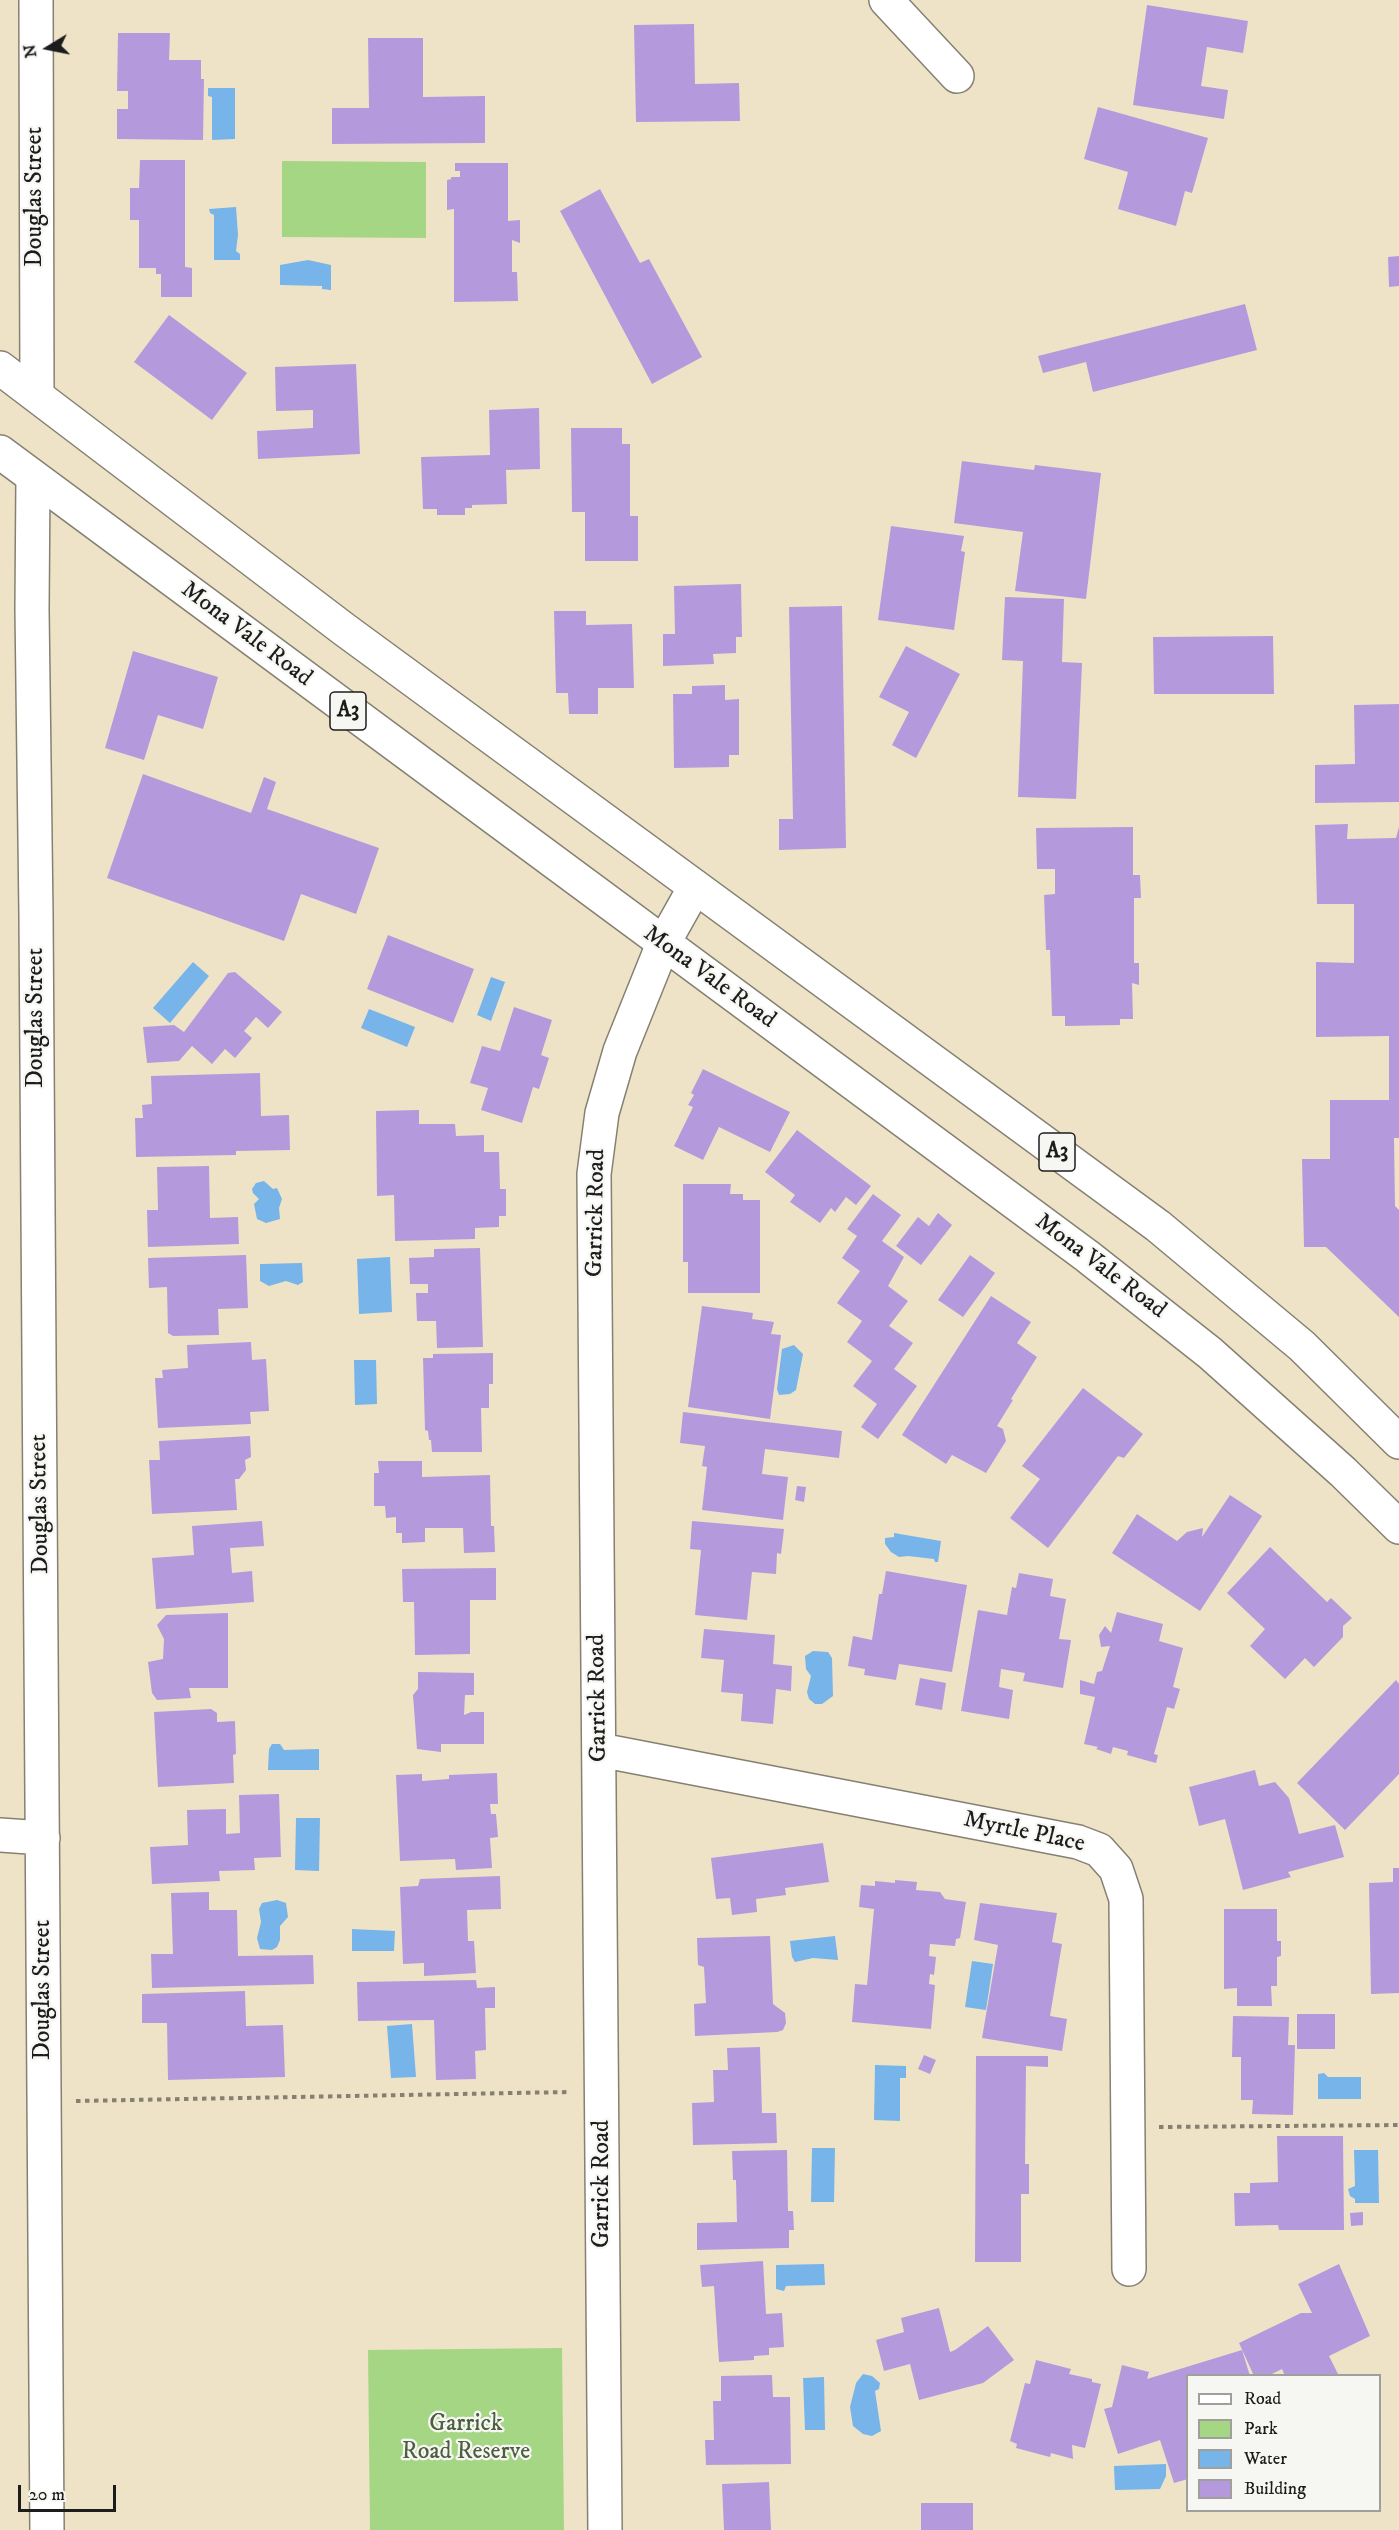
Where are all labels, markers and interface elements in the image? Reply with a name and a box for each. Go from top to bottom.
north arrow [18,18,78,78]
text: N [19,43,41,59]
street label: Douglas Street [22,127,50,267]
street label: Mona Vale Road [175,576,317,694]
road number: A3 [330,692,366,730]
street label: Mona Vale Road [637,920,781,1036]
street label: Douglas Street [23,948,51,1088]
road number: A3 [1039,1133,1075,1171]
street label: Garrick Road [581,1149,613,1277]
street label: Mona Vale Road [1029,1208,1171,1326]
street label: Douglas Street [25,1434,57,1574]
street label: Garrick Road [583,1634,615,1762]
street label: Myrtle Place [961,1806,1087,1860]
street label: Douglas Street [30,1920,58,2060]
street label: Garrick Road [589,2120,617,2248]
legend [1186,2374,1381,2512]
text: Road [1244,2388,1281,2410]
park label: Garrick Road Reserve [402,2411,530,2467]
text: Park [1244,2418,1278,2440]
text: Water [1244,2448,1287,2470]
scale bar [21,2473,118,2511]
text: Building [1244,2478,1306,2500]
text: 20 m [29,2484,65,2506]

